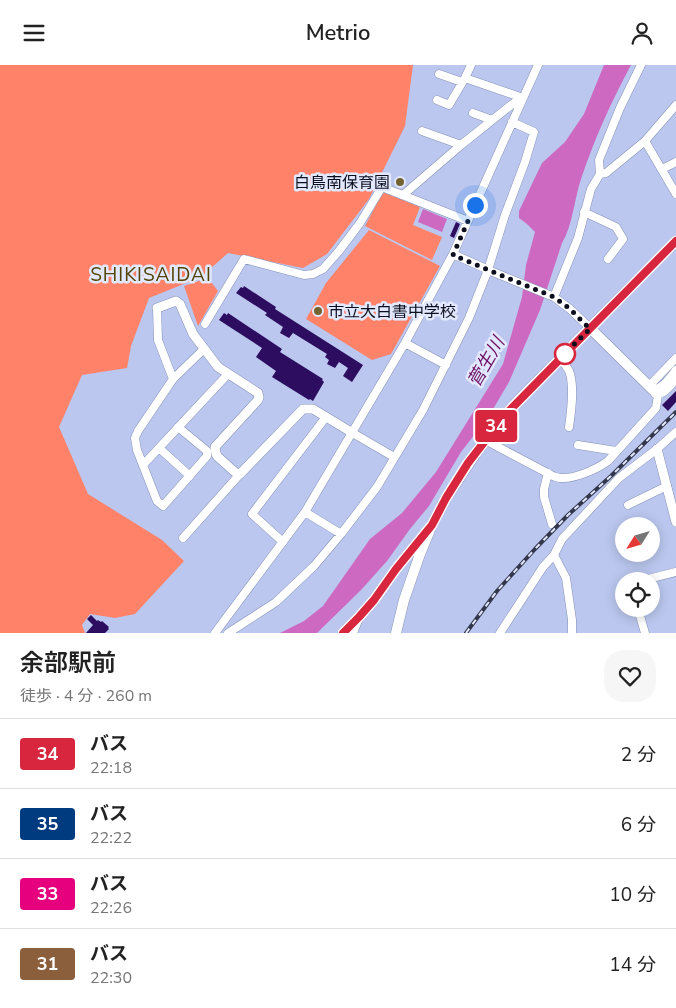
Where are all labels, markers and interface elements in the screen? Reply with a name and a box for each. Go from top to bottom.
text: Metrio [306,18,370,48]
icon: menu [20,19,48,47]
icon: person [628,19,656,47]
place label: 白鳥南保育園 [294,172,390,194]
marker: 白鳥南保育園 [394,176,406,188]
your location [463,193,488,218]
district label: SHIKISAIDAI [90,262,212,288]
place label: 市立大白書中学校 [328,301,456,323]
marker: 市立大白書中学校 [312,305,324,317]
water label: 菅生川 [462,331,511,391]
unlabelled marker [554,343,576,365]
line badge: 34 [474,410,518,442]
text: 34 [485,414,507,438]
north arrow [615,517,660,563]
map controls [615,517,660,617]
button: locate [615,572,660,617]
text: 余部駅前 [20,647,116,679]
button: heart [604,650,656,702]
text: 徒歩 · 4 分 · 260 m [20,685,152,707]
text: バス [90,731,128,757]
text: 34 [37,742,58,766]
text: 2 分 [621,742,656,768]
text: 22:18 [90,757,132,779]
text: バス [90,801,128,827]
text: 35 [37,812,58,836]
text: 6 分 [621,812,656,838]
text: 22:22 [90,827,132,849]
text: バス [90,871,128,897]
text: 33 [37,882,58,906]
text: 10 分 [609,882,656,908]
text: 22:26 [90,897,132,919]
text: バス [90,941,128,967]
text: 31 [37,952,58,976]
text: 14 分 [609,952,656,978]
text: 22:30 [90,967,132,989]

